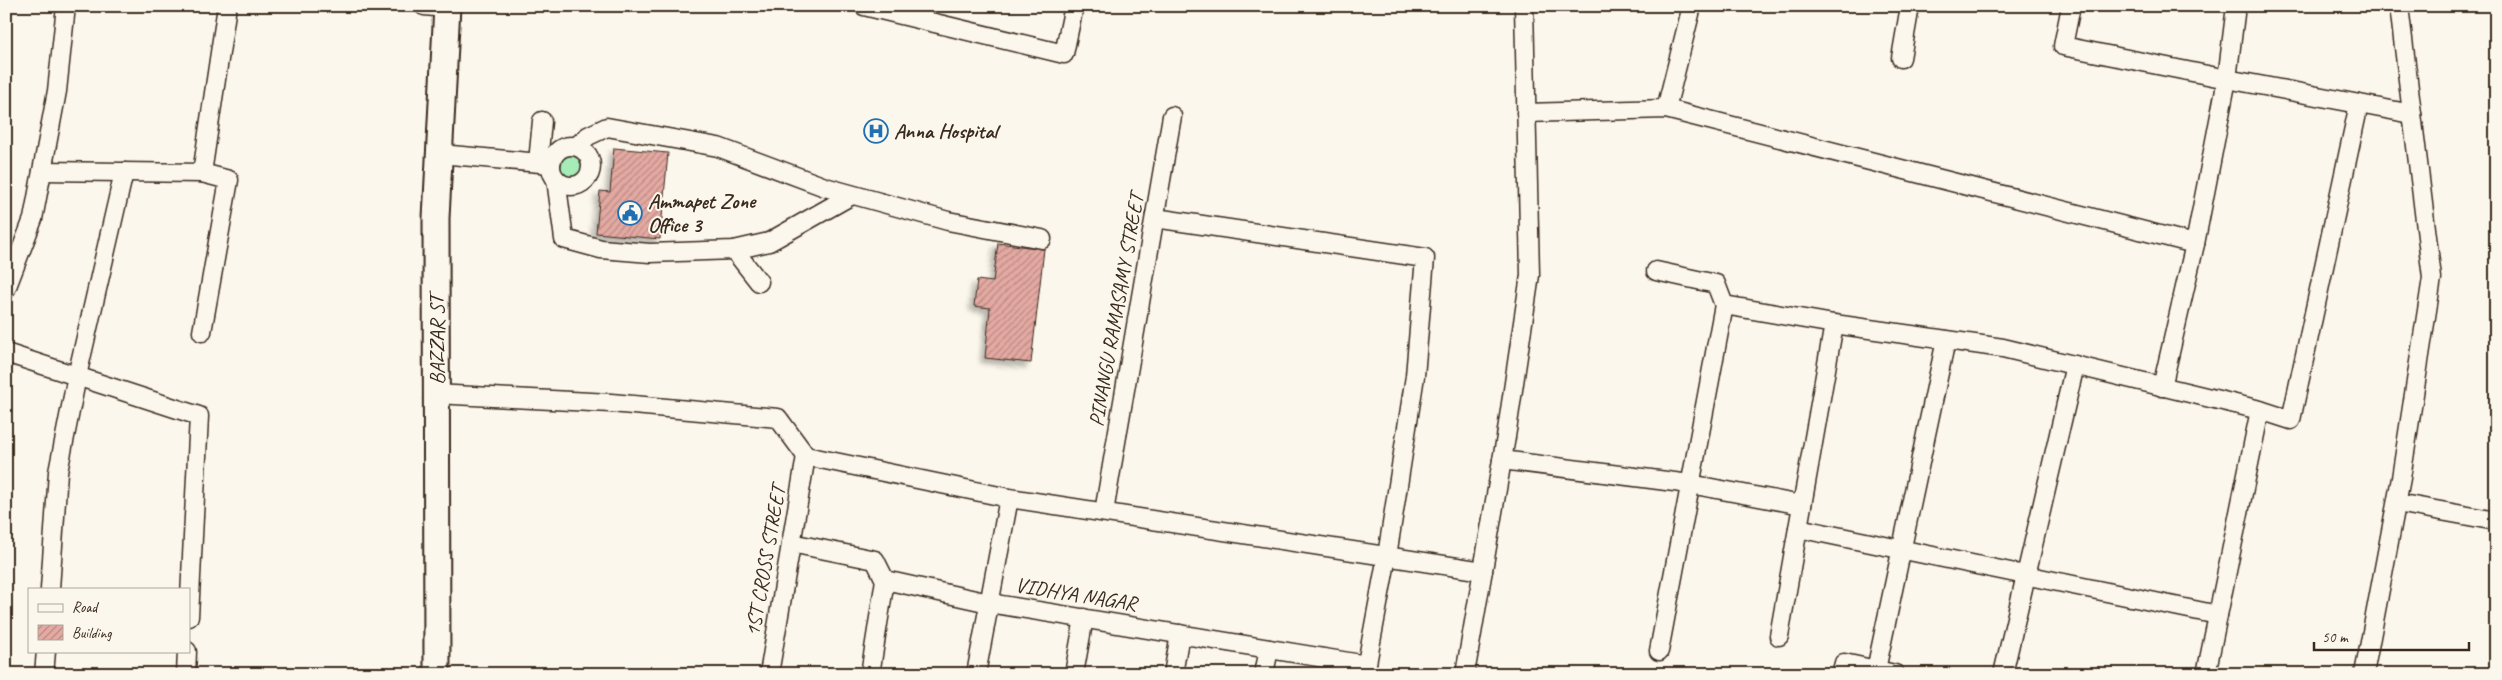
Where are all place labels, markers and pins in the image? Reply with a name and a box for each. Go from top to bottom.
hospital icon: Anna Hospital [863,118,889,144]
place label: Anna Hospital [894,118,1002,144]
place label: Ammapet Zone Office 3 [648,188,757,238]
public building icon: Ammapet Zone Office 3 [617,200,643,226]

